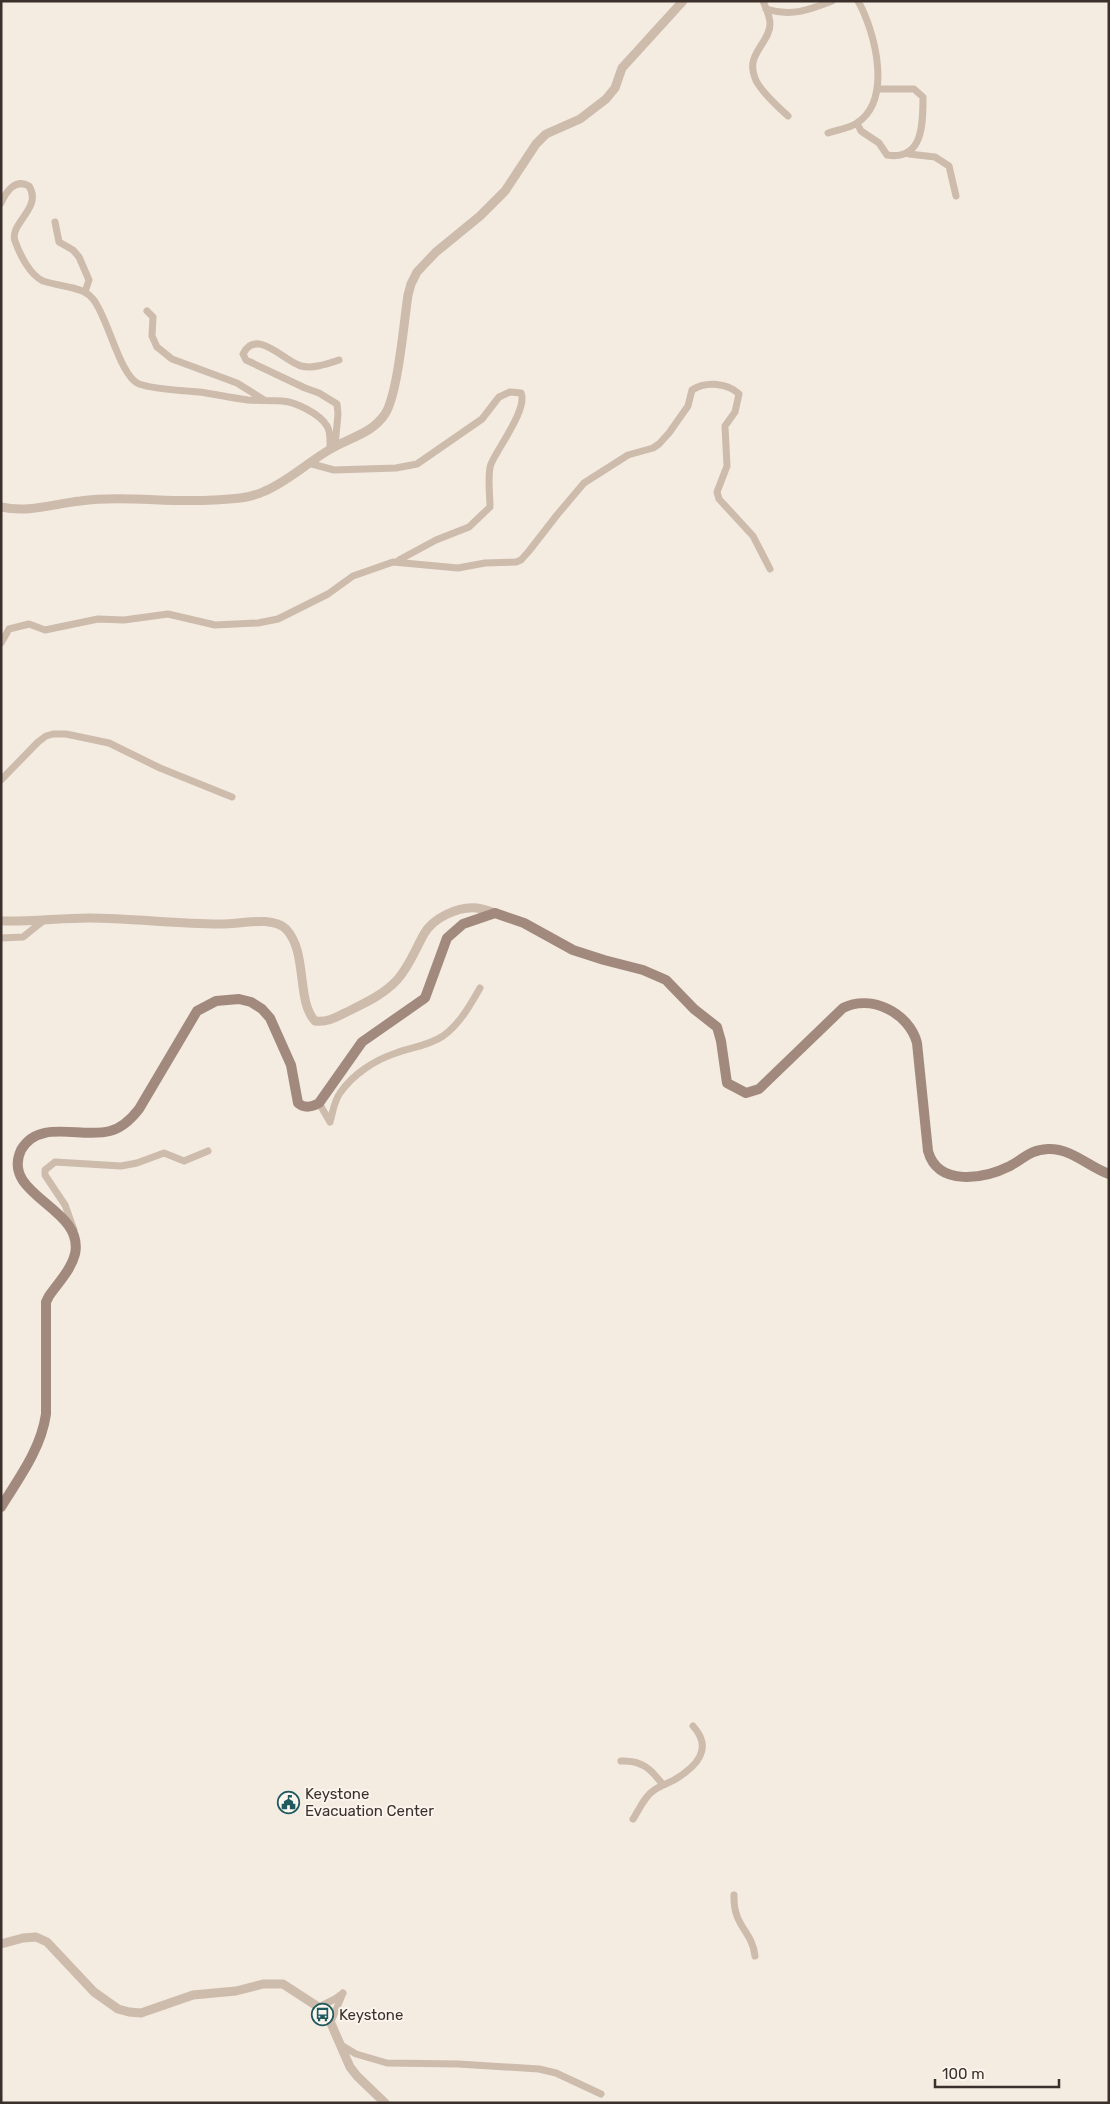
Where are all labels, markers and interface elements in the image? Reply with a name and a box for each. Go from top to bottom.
place label: Keystone Evacuation Center [305,1785,434,1820]
public building icon: Keystone Evacuation Center [277,1791,301,1815]
bus stop icon: Keystone [311,2003,335,2027]
place label: Keystone [339,2006,403,2024]
scale bar [935,2056,1059,2088]
text: 100 m [942,2065,984,2083]

